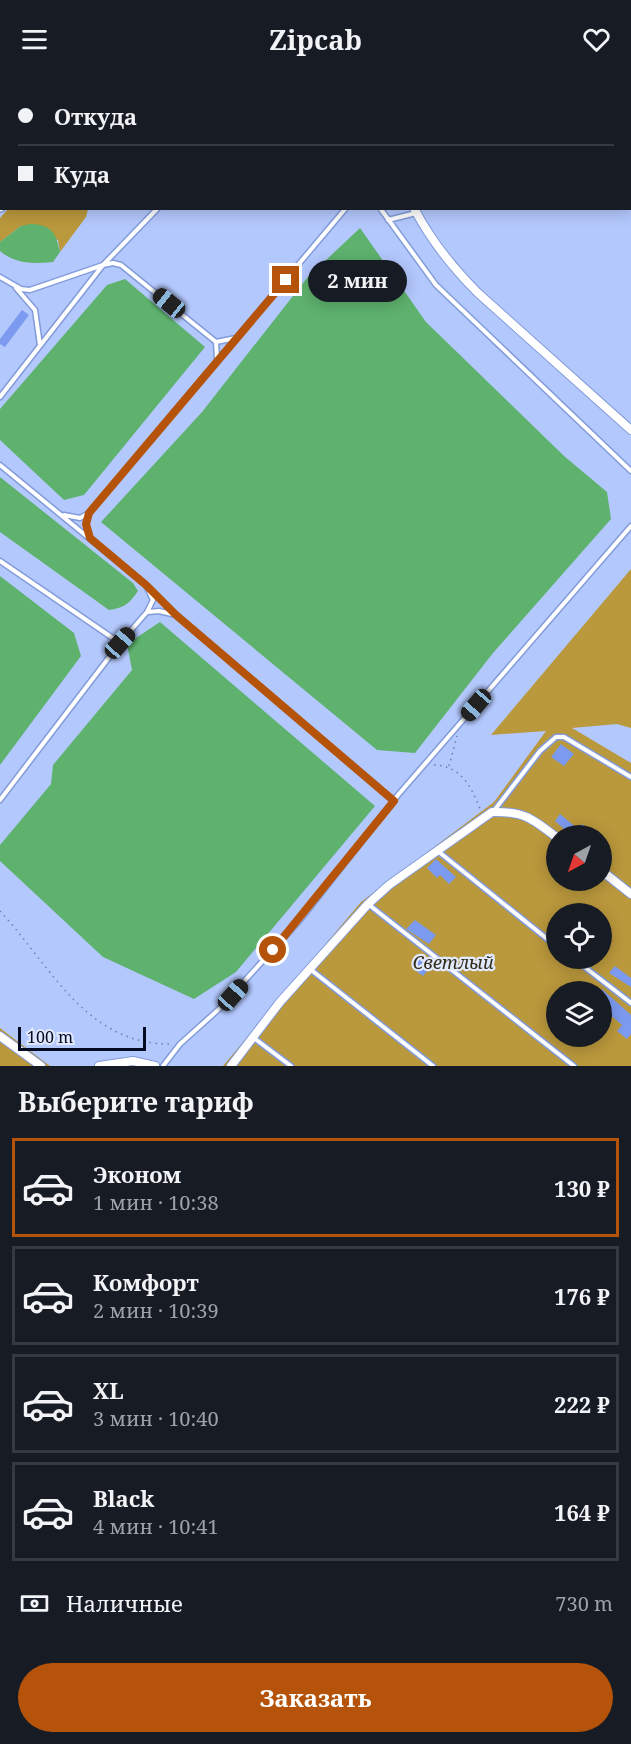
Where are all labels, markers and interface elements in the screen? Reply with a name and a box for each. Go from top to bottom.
text: Zipcab [269,21,362,58]
icon: menu [18,23,51,56]
icon: heart [580,23,613,56]
text: Откуда [54,101,137,131]
text: Куда [54,159,110,189]
callout: 2 мин [307,259,406,301]
route end [272,266,299,293]
text: 2 мин [327,267,388,294]
car [149,285,189,321]
car [101,624,139,662]
car [457,686,495,724]
north arrow [546,825,612,891]
map controls [546,825,612,1047]
button: locate [546,903,612,969]
route start [259,936,286,963]
park label: Светлый [412,950,494,974]
car [214,976,252,1014]
button: layers [546,981,612,1047]
scale bar [18,1024,146,1052]
text: 100 m [27,1026,73,1048]
text: Выберите тариф [18,1083,254,1120]
text: Эконом [93,1159,181,1189]
icon: car [21,1161,75,1215]
text: 130 ₽ [554,1173,610,1203]
text: 1 мин · 10:38 [93,1189,219,1216]
text: Комфорт [93,1267,199,1297]
icon: car [21,1269,75,1323]
text: 176 ₽ [554,1281,610,1311]
text: 2 мин · 10:39 [93,1297,219,1324]
text: XL [93,1375,124,1405]
icon: car [21,1377,75,1431]
text: 222 ₽ [554,1389,610,1419]
text: 3 мин · 10:40 [93,1405,219,1432]
text: Black [93,1483,154,1513]
icon: car [21,1485,75,1539]
text: 164 ₽ [554,1497,610,1527]
text: 4 мин · 10:41 [93,1513,219,1540]
icon: cash [18,1587,51,1620]
text: Наличные [66,1588,183,1618]
text: 730 m [555,1590,613,1617]
button: Заказать [18,1663,613,1732]

